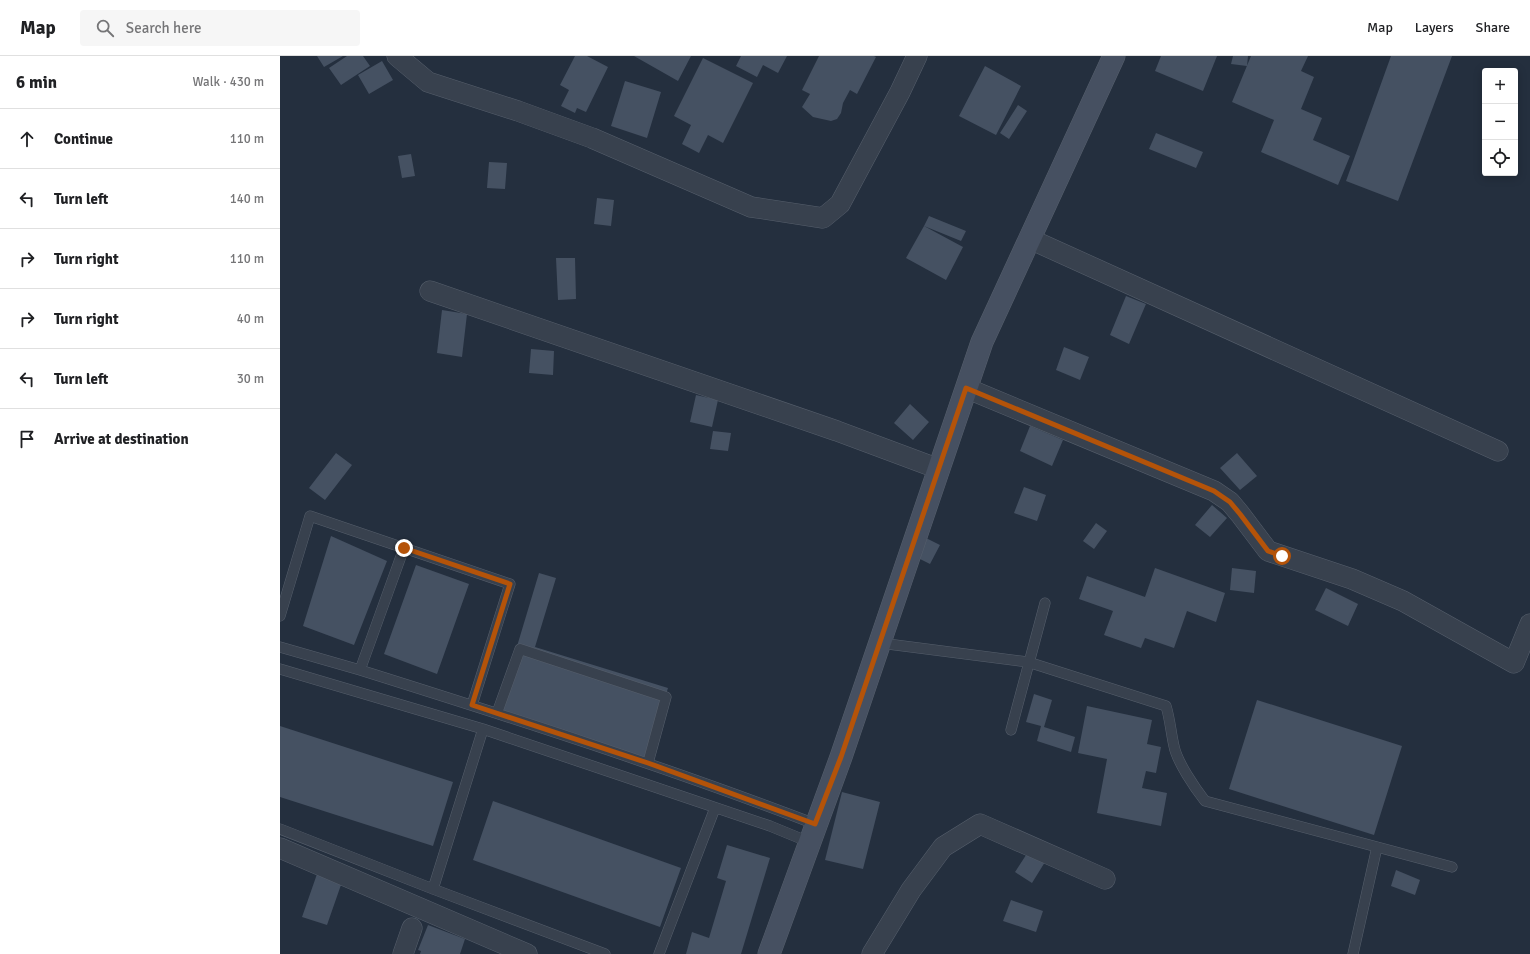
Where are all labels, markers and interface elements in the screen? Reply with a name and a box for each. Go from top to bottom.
search box [80,10,360,46]
text: Map [20,16,56,40]
icon: search [94,17,116,39]
text: Search here [126,19,201,37]
text: Map [1367,19,1393,36]
text: Layers [1415,19,1454,36]
text: Share [1476,19,1510,36]
map controls [1482,68,1518,176]
button: + [1482,68,1518,104]
text: 6 min [16,72,57,93]
text: Walk · 430 m [193,74,264,90]
button: − [1482,104,1518,140]
icon: ahead [16,128,38,150]
text: Continue [54,130,113,148]
text: 110 m [230,131,264,147]
button: locate [1482,140,1518,176]
icon: left [16,188,38,210]
text: Turn left [54,190,108,208]
text: 140 m [230,191,264,207]
icon: right [16,248,38,270]
text: Turn right [54,250,119,268]
text: 110 m [230,251,264,267]
icon: right [16,308,38,330]
text: Turn right [54,310,119,328]
text: 40 m [237,311,264,327]
icon: left [16,368,38,390]
text: Turn left [54,370,108,388]
text: 30 m [237,371,264,387]
icon: arrive [16,428,38,450]
text: Arrive at destination [54,430,189,448]
route end [395,539,413,557]
route start [1273,547,1291,565]

